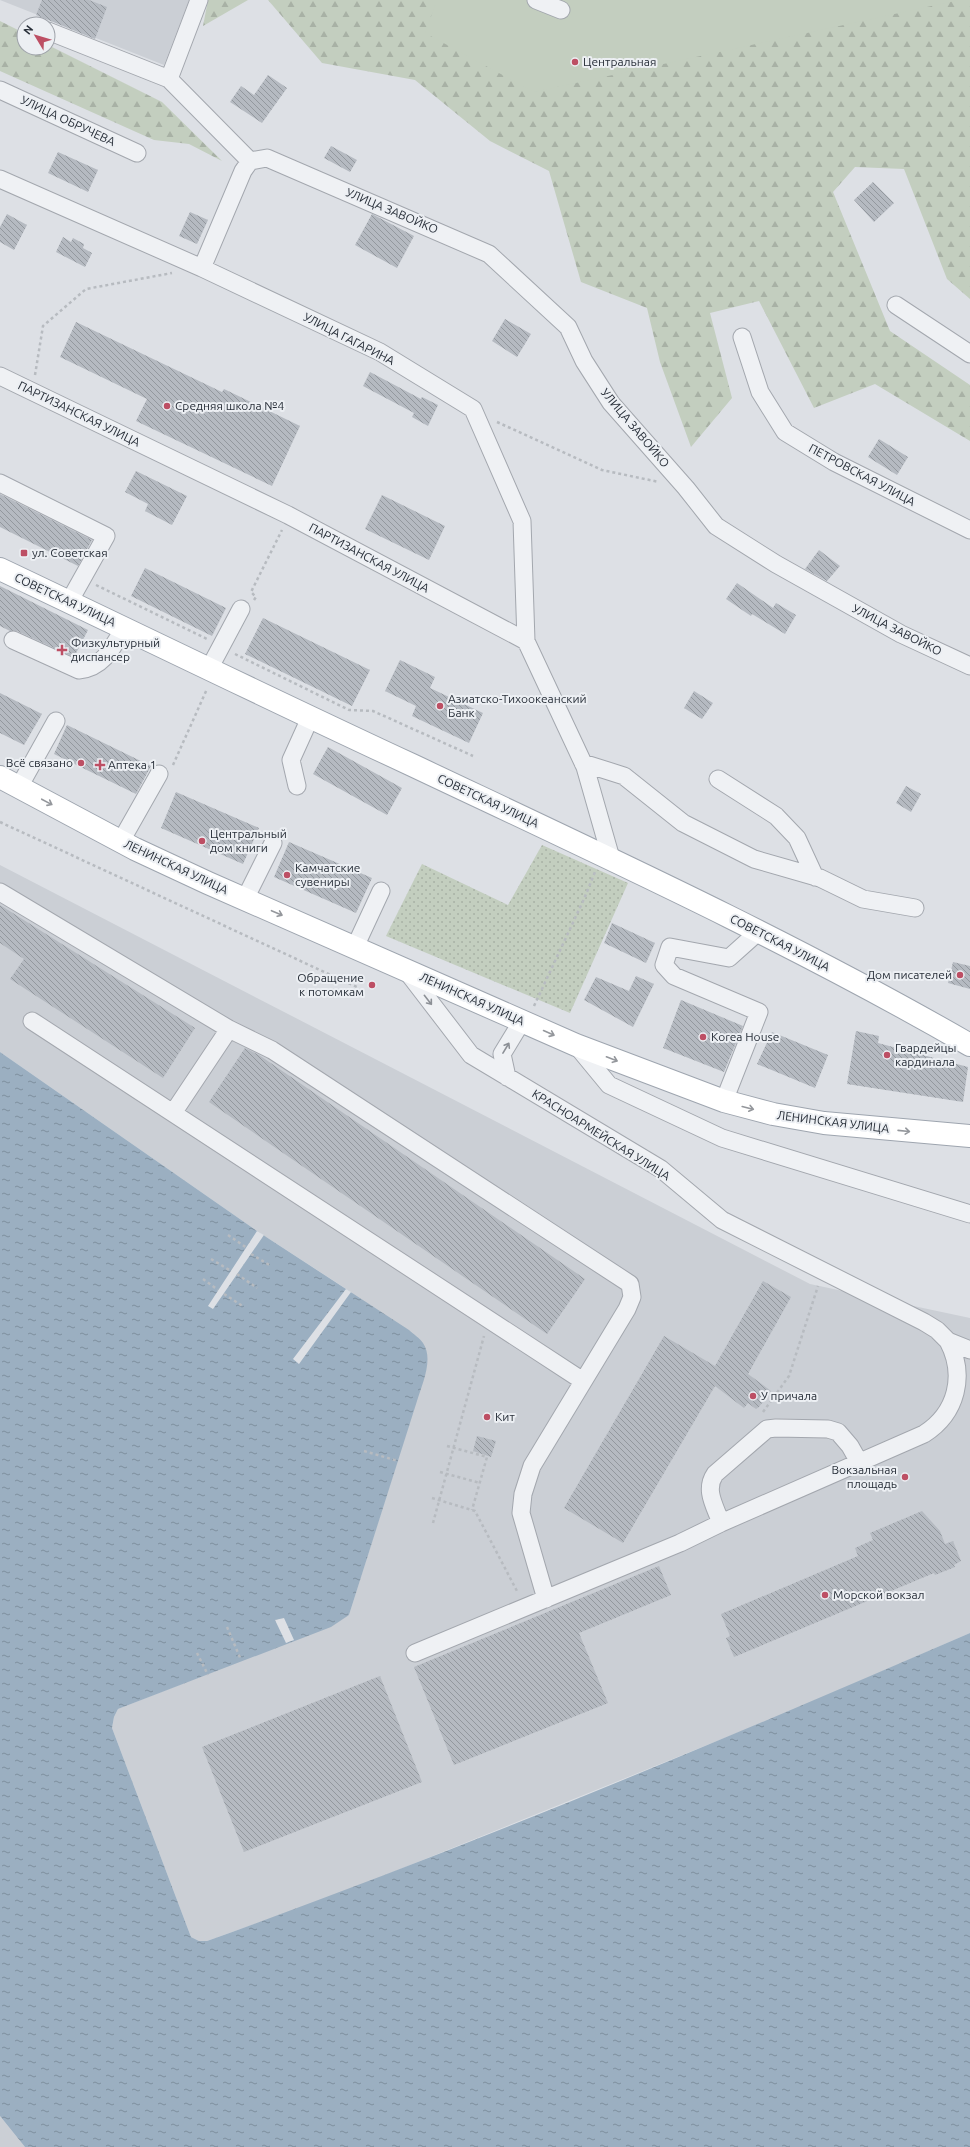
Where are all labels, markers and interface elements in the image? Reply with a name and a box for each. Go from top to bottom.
north arrow [16,16,56,56]
text: N [21,23,35,37]
place label: Центральная [583,55,656,68]
marker: Центральная [570,57,580,67]
street label: УЛИЦА ОБРУЧЕВА [19,93,118,148]
street label: УЛИЦА ЗАВОЙКО [344,185,440,236]
street label: УЛИЦА ГАГАРИНА [301,310,397,367]
street label: ПАРТИЗАНСКАЯ УЛИЦА [16,378,143,449]
street label: УЛИЦА ЗАВОЙКО [599,386,672,470]
place label: Средняя школа №4 [175,399,285,412]
marker: Средняя школа №4 [162,401,172,411]
street label: ПЕТРОВСКАЯ УЛИЦА [807,441,918,508]
street label: ПАРТИЗАНСКАЯ УЛИЦА [307,520,432,595]
place label: ул. Советская [32,546,108,559]
marker: ул. Советская [19,548,29,558]
street label: СОВЕТСКАЯ УЛИЦА [13,570,118,629]
street label: УЛИЦА ЗАВОЙКО [850,601,944,658]
place label: Физкультурный диспансер [71,636,160,663]
marker: Физкультурный диспансер [56,644,68,656]
place label: Азиатско-Тихоокеанский Банк [448,692,587,719]
marker: Азиатско-Тихоокеанский Банк [435,701,445,711]
place label: Всё связано [6,756,73,769]
marker: Всё связано [76,758,86,768]
place label: Аптека 1 [108,758,157,771]
marker: Аптека 1 [95,760,105,770]
street label: СОВЕТСКАЯ УЛИЦА [436,771,541,830]
one-way arrow [41,799,53,806]
place label: Центральный дом книги [210,827,287,854]
marker: Центральный дом книги [197,836,207,846]
street label: ЛЕНИНСКАЯ УЛИЦА [122,837,230,896]
place label: Камчатские сувениры [295,861,360,888]
marker: Камчатские сувениры [282,870,292,880]
one-way arrow [271,910,283,917]
street label: СОВЕТСКАЯ УЛИЦА [728,912,832,973]
place label: Дом писателей [867,968,952,981]
street label: ЛЕНИНСКАЯ УЛИЦА [418,970,527,1028]
marker: Дом писателей [955,970,965,980]
place label: Обращение к потомкам [297,971,364,998]
marker: Обращение к потомкам [367,980,377,990]
one-way arrow [424,994,432,1005]
one-way arrow [543,1030,555,1037]
place label: Korea House [711,1030,779,1043]
marker: Korea House [698,1032,708,1042]
place label: Гвардейцы кардинала [895,1041,957,1068]
one-way arrow [503,1042,511,1054]
marker: Гвардейцы кардинала [882,1050,892,1060]
one-way arrow [606,1055,618,1063]
street label: КРАСНОАРМЕЙСКАЯ УЛИЦА [530,1087,673,1183]
one-way arrow [741,1104,754,1112]
street label: ЛЕНИНСКАЯ УЛИЦА [776,1108,890,1135]
one-way arrow [897,1127,910,1134]
place label: У причала [761,1389,817,1402]
marker: У причала [748,1391,758,1401]
place label: Кит [495,1410,515,1423]
marker: Кит [482,1412,492,1422]
place label: Вокзальная площадь [831,1463,897,1490]
marker: Вокзальная площадь [900,1472,910,1482]
place label: Морской вокзал [833,1588,925,1601]
marker: Морской вокзал [820,1590,830,1600]

